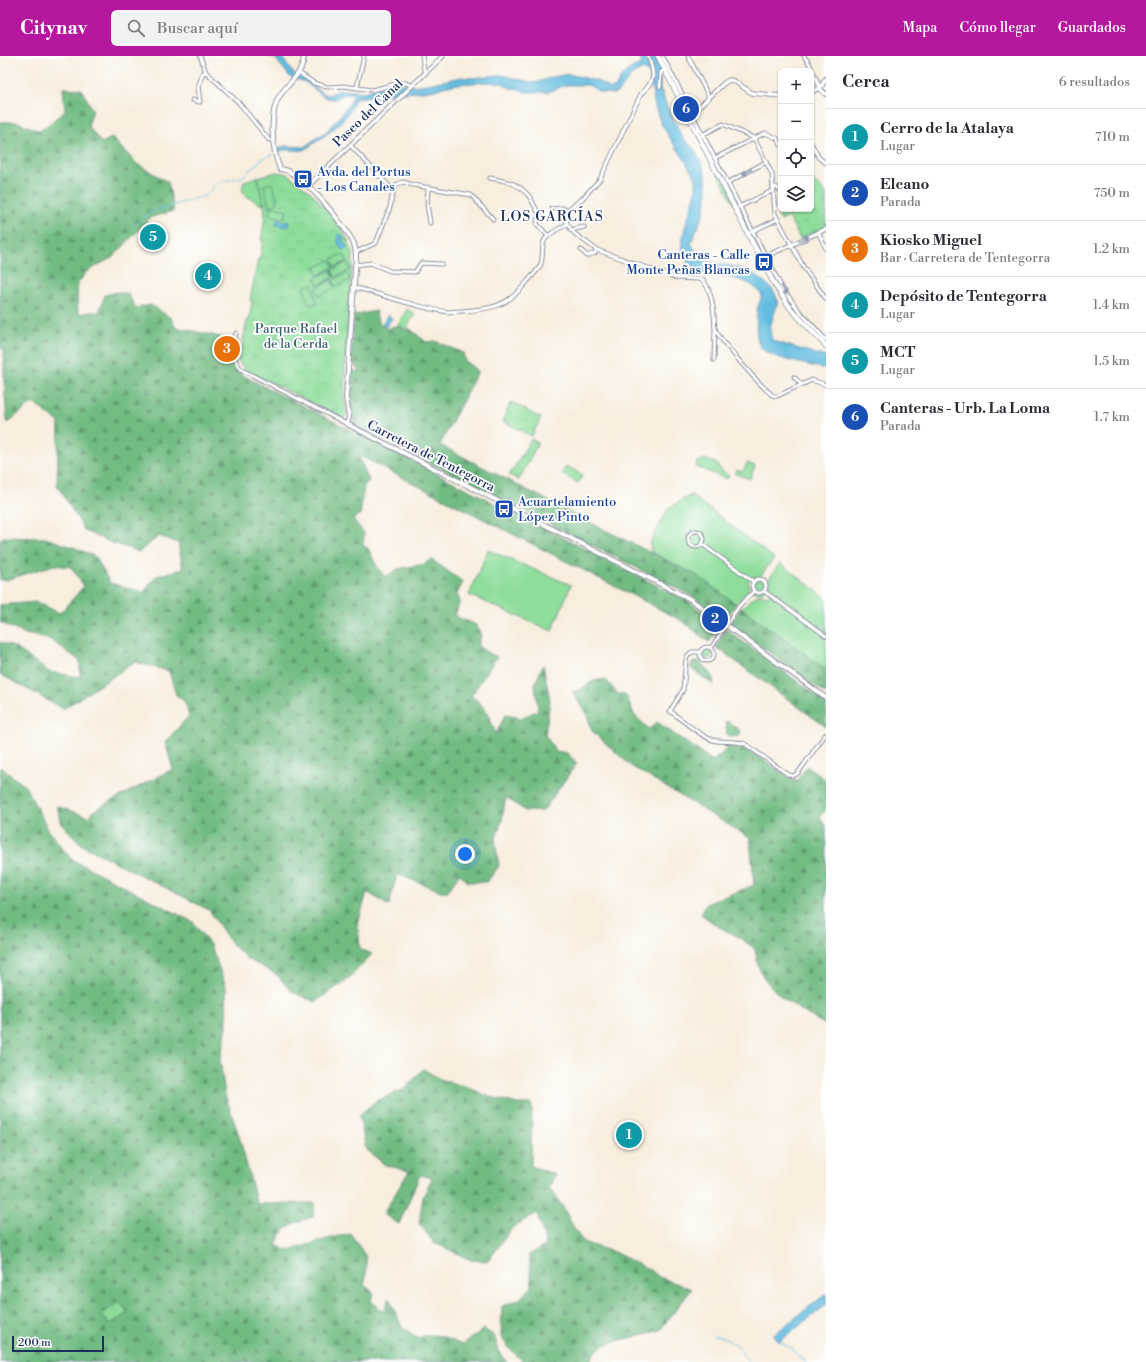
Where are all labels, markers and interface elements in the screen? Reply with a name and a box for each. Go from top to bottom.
search box [111,10,391,46]
text: Citynav [20,16,87,40]
icon: search [125,17,147,39]
text: Buscar aquí [157,19,238,38]
text: Mapa [903,19,937,37]
text: Cómo llegar [959,19,1036,37]
text: Guardados [1058,19,1126,37]
map controls [778,68,814,212]
button: + [778,68,814,104]
text: Cerca [842,71,890,93]
text: 6 resultados [1059,74,1130,90]
street label: Paseo del Canal [330,75,406,150]
pin: 6 [673,94,699,124]
button: − [778,104,814,140]
text: Cerro de la Atalaya [880,119,1014,138]
text: 1 [852,129,858,145]
text: 710 m [1095,129,1130,145]
text: Lugar [880,138,915,154]
button: locate [778,140,814,176]
place label: Avda. del Portus - Los Canales [316,164,411,195]
bus stop icon: Avda. del Portus - Los Canales [292,168,314,190]
one-way arrow [741,169,752,176]
text: Elcano [880,175,929,194]
button: layers [778,176,814,212]
text: 2 [851,185,859,201]
text: 750 m [1094,185,1130,201]
text: Parada [880,194,921,210]
district label: LOS GARCÍAS [500,206,604,226]
pin: 5 [140,222,166,252]
text: Kiosko Miguel [880,231,982,250]
one-way arrow [798,235,810,242]
text: 3 [851,241,859,257]
text: 1.2 km [1093,241,1130,257]
place label: Canteras - Calle Monte Peñas Blancas [626,247,750,278]
text: Bar · Carretera de Tentegorra [880,250,1050,266]
bus stop icon: Canteras - Calle Monte Peñas Blancas [753,251,775,273]
pin: 4 [195,261,221,291]
one-way arrow [780,284,787,296]
text: Depósito de Tentegorra [880,287,1047,306]
text: 4 [851,297,859,313]
text: 1.4 km [1093,297,1130,313]
text: Lugar [880,306,915,322]
park label: Parque Rafael de la Cerda [255,321,337,352]
pin: 3 [214,334,240,364]
text: MCT [880,343,915,362]
text: 5 [851,353,859,369]
text: 1.5 km [1093,353,1130,369]
text: Lugar [880,362,915,378]
text: Canteras - Urb. La Loma [880,399,1050,418]
text: 6 [851,409,859,425]
text: 1.7 km [1094,409,1130,425]
street label: Carretera de Tentegorra [364,417,498,495]
text: Parada [880,418,921,434]
place label: Acuartelamiento López Pinto [517,494,616,525]
bus stop icon: Acuartelamiento López Pinto [493,498,515,520]
pin: 2 [702,604,728,634]
your location [455,844,475,864]
pin: 1 [616,1120,642,1150]
scale bar [12,1334,104,1353]
text: 200 m [18,1336,51,1350]

